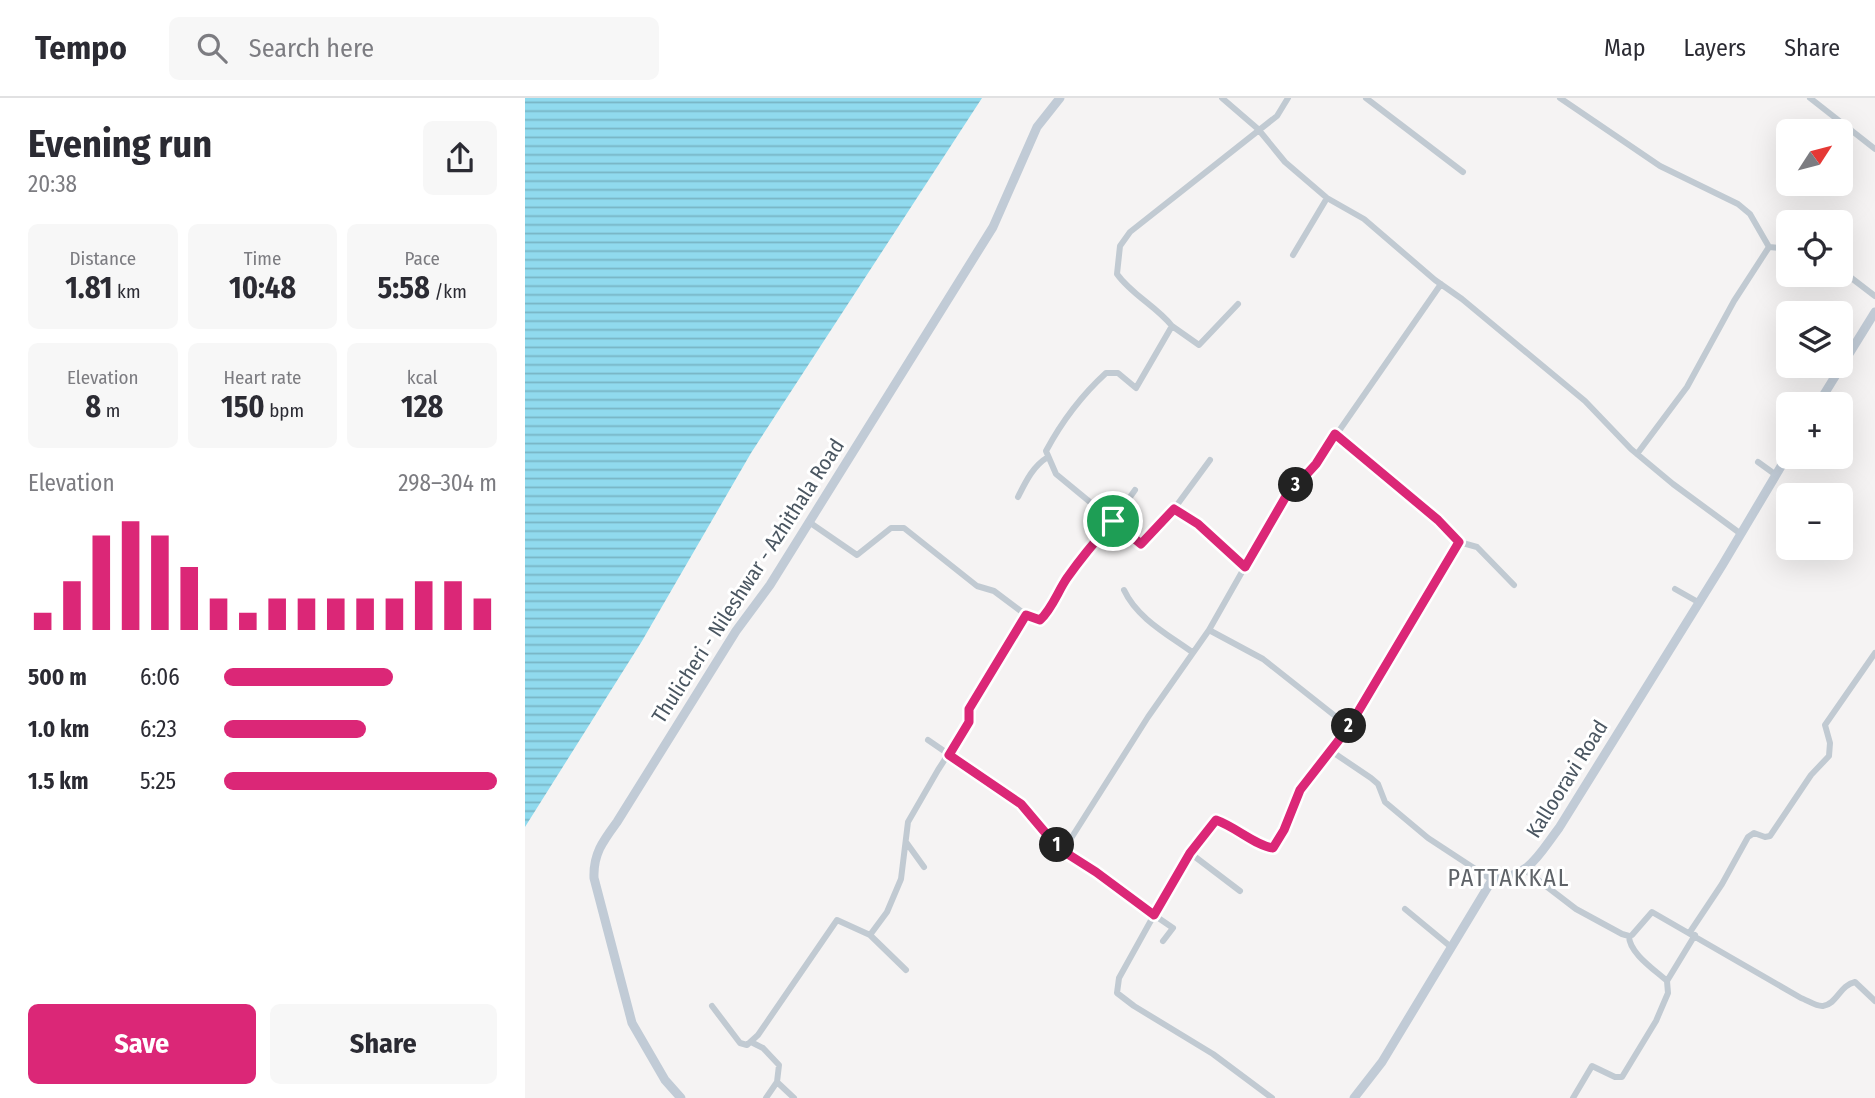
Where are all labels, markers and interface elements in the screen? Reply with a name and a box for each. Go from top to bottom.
search box [169,17,659,80]
text: Tempo [35,28,127,68]
icon: search [193,29,231,67]
text: Search here [249,33,374,64]
text: Map [1604,34,1646,62]
text: Layers [1684,34,1746,62]
text: Share [1784,34,1840,62]
north arrow [1776,119,1853,196]
map controls [1776,119,1853,560]
text: Evening run [28,121,212,167]
button: share [423,121,497,195]
text: 20:38 [28,170,77,198]
button: locate [1776,210,1853,287]
text: Distance [70,247,136,270]
text: Time [244,247,281,270]
text: Pace [404,247,440,270]
text: 1.81 [65,270,113,306]
text: 10:48 [229,270,296,306]
text: 5:58 [378,270,430,306]
text: km [113,280,141,303]
text: /km [430,280,467,303]
button: layers [1776,301,1853,378]
text: Elevation [67,366,139,389]
text: Heart rate [223,366,302,389]
text: kcal [407,366,438,389]
text: 8 [85,389,101,425]
text: 150 [221,389,265,425]
text: 128 [401,389,443,425]
button: + [1776,392,1853,469]
text: m [101,399,120,422]
text: bpm [265,399,304,422]
street label: Thulicheri - Nileshwar - Azhithala Road [646,434,850,728]
pin: 3 [1279,468,1313,502]
text: Elevation [28,469,115,497]
text: 298–304 m [398,469,497,497]
text: 3 [1291,473,1300,496]
button: − [1776,483,1853,560]
pin [1083,491,1143,551]
icon: arrive [1094,502,1132,540]
text: 500 m [28,663,87,691]
text: 6:06 [140,663,180,691]
pin: 2 [1331,708,1367,744]
text: 2 [1344,714,1353,737]
text: 1.0 km [28,715,89,743]
text: 6:23 [140,715,177,743]
street label: Kallooravi Road [1521,715,1613,843]
text: 1.5 km [28,767,89,795]
text: 5:25 [140,767,176,795]
pin: 1 [1039,828,1075,862]
text: 1 [1052,833,1061,856]
district label: PATTAKKAL [1448,864,1570,892]
button: Save [28,1004,256,1084]
button: Share [270,1004,497,1084]

